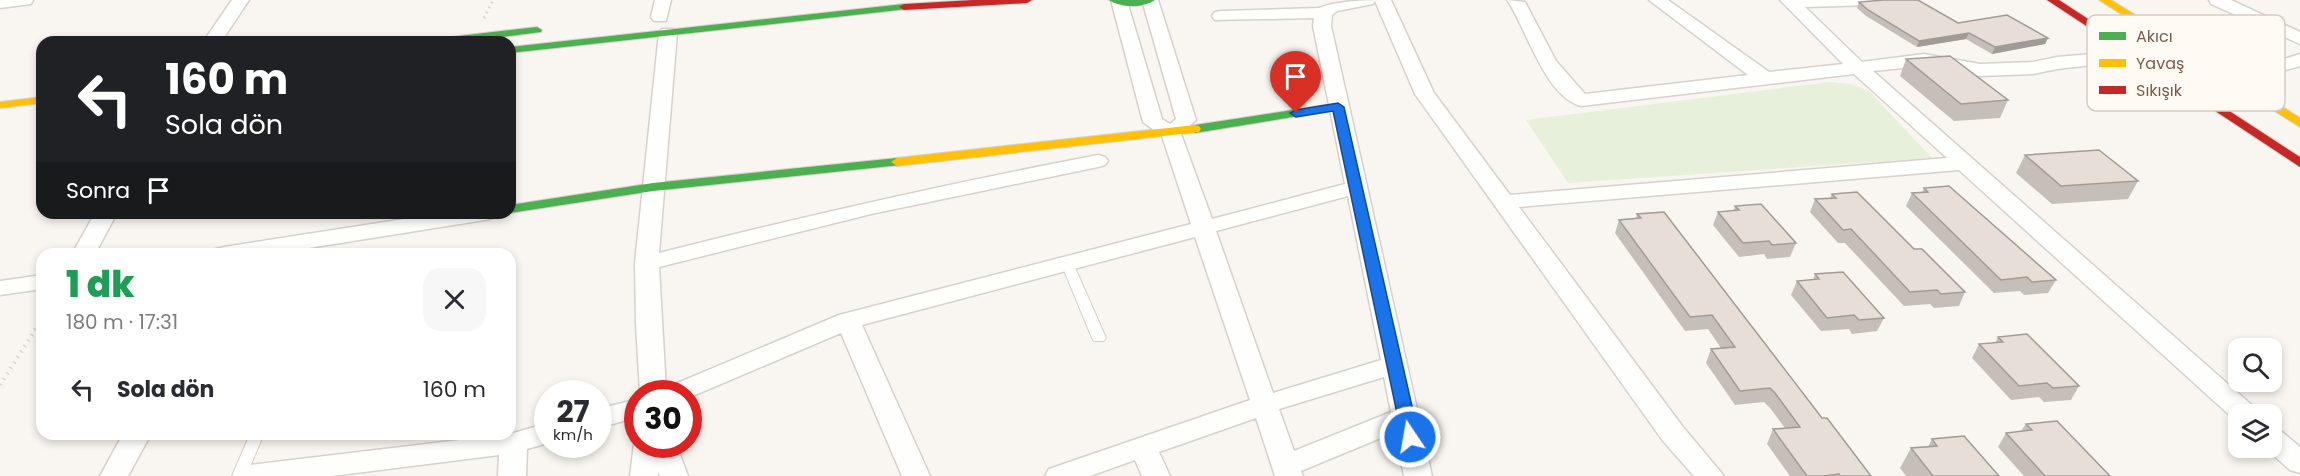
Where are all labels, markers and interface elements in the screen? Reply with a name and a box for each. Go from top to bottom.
legend [2087,15,2285,111]
text: Akıcı [2136,25,2173,48]
text: 160 m [165,50,288,109]
pin [1270,51,1321,113]
text: Yavaş [2136,52,2184,75]
icon: left [66,60,144,138]
icon: arrive [1279,60,1312,93]
text: Sıkışık [2136,79,2183,102]
text: Sola dön [165,106,283,143]
icon: arrive [142,174,175,207]
text: Sonra [66,175,130,206]
text: 1 dk [66,259,135,310]
button: close [423,268,486,331]
text: 180 m · 17:31 [66,308,178,336]
map controls [2228,338,2282,458]
button: search [2228,338,2282,392]
icon: left [66,373,99,406]
text: Sola dön [117,374,214,405]
text: 160 m [423,374,486,405]
speed limit sign: 30 [624,380,702,458]
text: 27 [556,390,590,433]
button: layers [2228,404,2282,458]
position arrow [1378,405,1442,469]
text: km/h [553,424,593,445]

